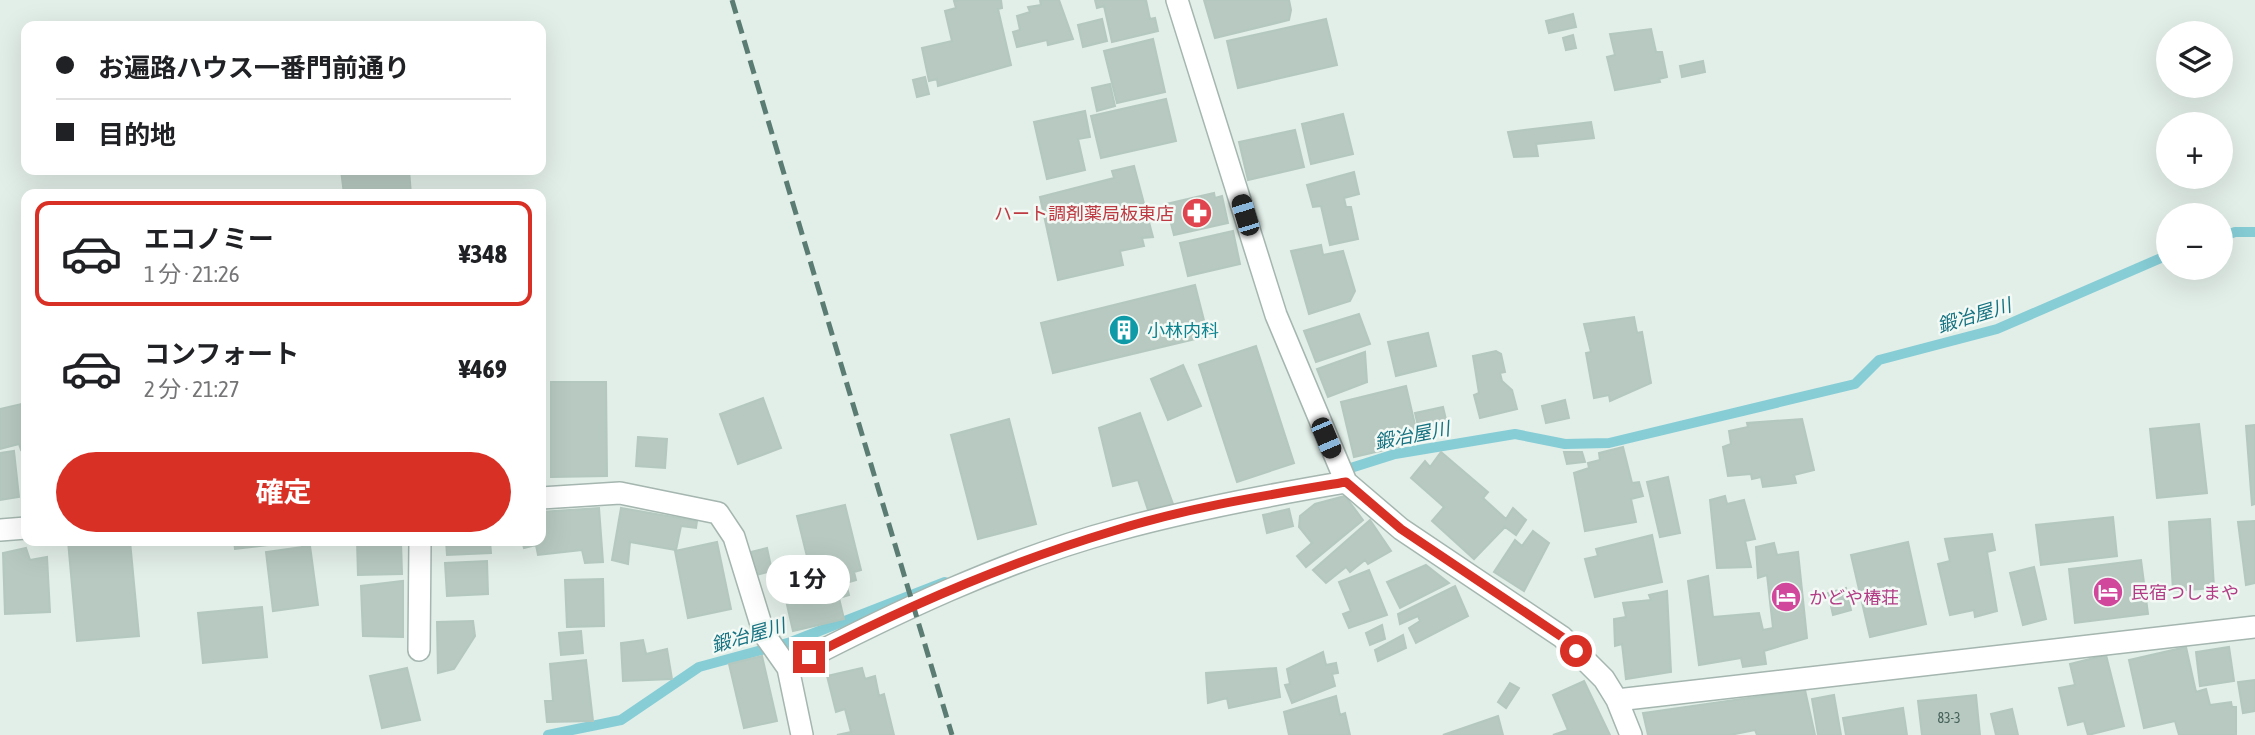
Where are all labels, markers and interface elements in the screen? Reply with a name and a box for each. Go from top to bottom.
map controls [2156,21,2233,280]
button: layers [2156,21,2233,98]
text: お遍路ハウス一番門前通り [98,53,410,83]
button: + [2156,112,2233,189]
text: 目的地 [98,120,176,150]
car [1229,192,1262,238]
pharmacy icon: ハート調剤薬局板東店 [1180,196,1214,230]
place label: ハート調剤薬局板東店 [994,203,1174,224]
button: − [2156,203,2233,280]
icon: car [60,222,123,285]
text: エコノミー [144,224,274,254]
text: ¥348 [459,239,507,269]
text: 1 分 · 21:26 [144,261,240,287]
water label: 鍛冶屋川 [1934,293,2015,337]
building icon: 小林内科 [1107,313,1141,347]
place label: 小林内科 [1147,320,1219,341]
icon: car [60,337,123,400]
text: コンフォート [144,339,299,369]
text: ¥469 [459,354,507,384]
text: 2 分 · 21:27 [144,376,240,402]
car [1309,415,1344,461]
water label: 鍛冶屋川 [1373,417,1453,453]
button: 確定 [56,452,511,532]
callout: 1 分 [767,556,851,604]
text: 1 分 [790,566,826,592]
hotel icon: 民宿つしまや [2091,575,2125,609]
hotel icon: かどや椿荘 [1769,580,1803,614]
place label: 民宿つしまや [2131,582,2239,603]
place label: かどや椿荘 [1809,587,1899,608]
water label: 鍛冶屋川 [708,613,789,656]
route start [1560,635,1592,667]
route end [793,641,825,673]
house number: 83-3 [1937,710,1961,726]

